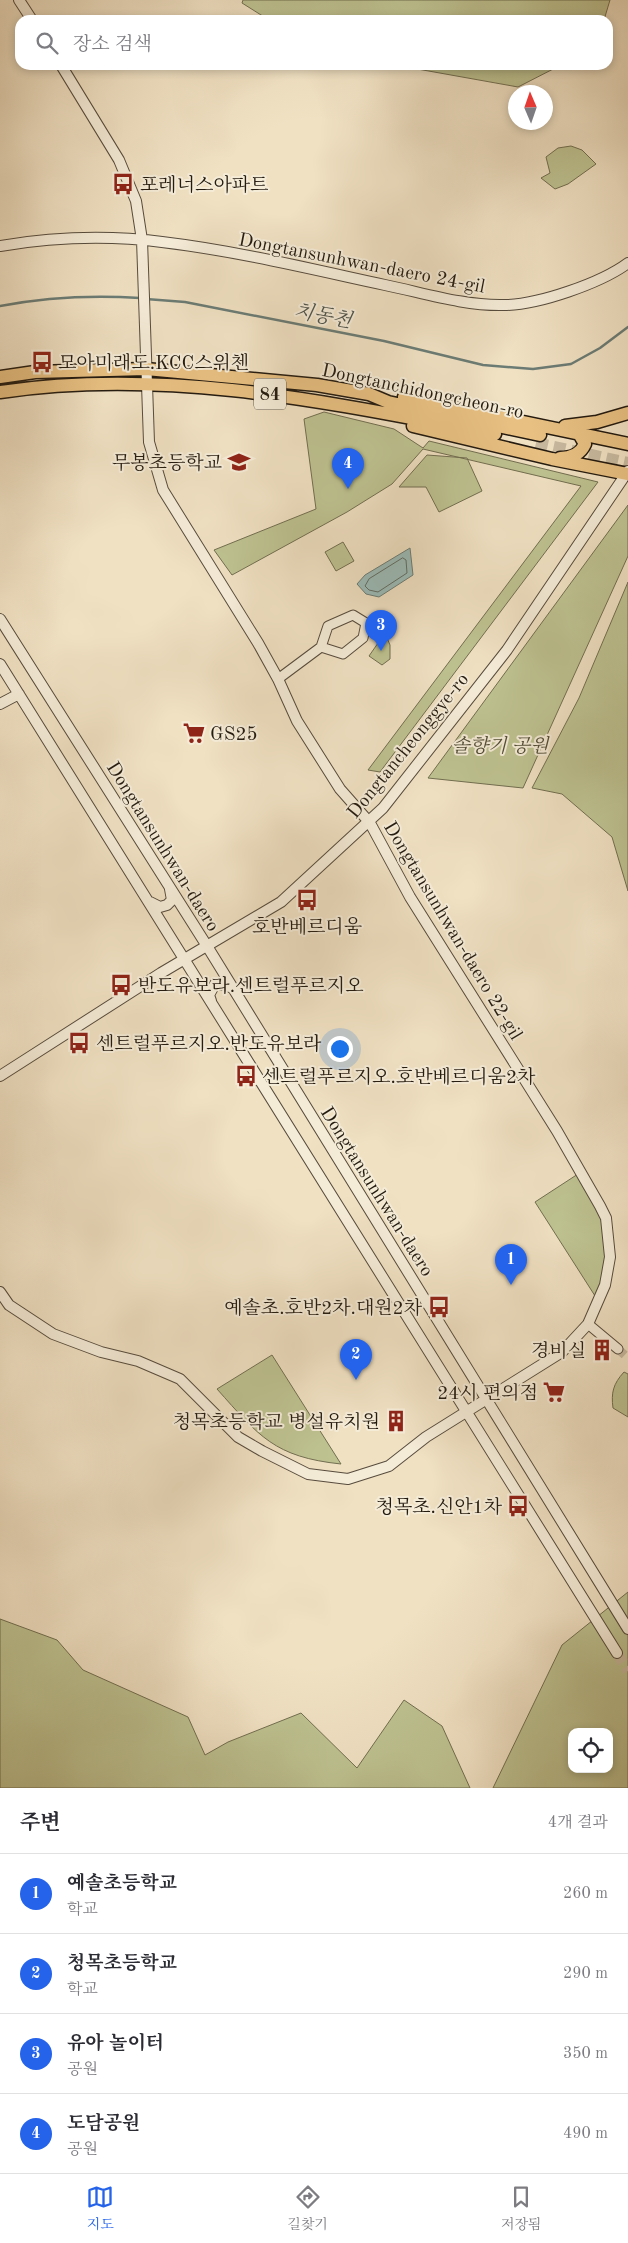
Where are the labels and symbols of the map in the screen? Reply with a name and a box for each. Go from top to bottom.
north arrow [508,85,553,130]
bus stop icon: 포레너스아파트 [110,171,136,197]
place label: 포레너스아파트 [140,175,268,196]
street label: Dongtansunhwan-daero 24-gil [237,231,487,298]
water label: 치동천 [292,299,355,333]
bus stop icon: 모아미래도.KCC스위첸 [29,349,55,375]
place label: 모아미래도.KCC스위첸 [58,353,249,374]
street label: Dongtanchidongcheon-ro [320,362,525,423]
road number: 84 [254,378,286,409]
pin: 4 [332,448,364,489]
school or university icon: 무봉초등학교 [226,449,252,475]
place label: 무봉초등학교 [112,452,222,474]
pin: 3 [365,610,397,651]
street label: Dongtancheonggye-ro [345,670,473,823]
supermarket icon: GS25 [181,720,207,746]
place label: GS25 [210,726,258,745]
park label: 솔향기 공원 [451,735,550,757]
street label: Dongtansunhwan-daero [102,759,222,936]
street label: Dongtansunhwan-daero 22-gil [379,819,525,1044]
bus stop icon: 호반베르디움 [294,887,320,913]
place label: 호반베르디움 [252,916,362,938]
bus stop icon: 반도유보라.센트럴푸르지오 [108,972,134,998]
place label: 반도유보라.센트럴푸르지오 [138,976,364,997]
bus stop icon: 센트럴푸르지오.반도유보라 [66,1030,92,1056]
place label: 센트럴푸르지오.반도유보라 [96,1034,322,1055]
your location [327,1036,353,1062]
bus stop icon: 센트럴푸르지오.호반베르디움2차 [233,1063,259,1089]
place label: 센트럴푸르지오.호반베르디움2차 [262,1066,536,1088]
street label: Dongtansunhwan-daero [316,1104,436,1281]
pin: 1 [495,1244,527,1285]
bus stop icon: 예솔초.호반2차.대원2차 [426,1294,452,1320]
place label: 예솔초.호반2차.대원2차 [224,1297,423,1319]
building icon: 경비실 [589,1337,615,1363]
pin: 2 [340,1339,372,1380]
place label: 경비실 [531,1340,586,1362]
supermarket icon: 24시 편의점 [541,1379,567,1405]
place label: 24시 편의점 [437,1383,538,1404]
building icon: 청목초등학교 병설유치원 [383,1408,409,1434]
place label: 청목초등학교 병설유치원 [173,1412,380,1433]
bus stop icon: 청목초.신안1차 [505,1493,531,1519]
place label: 청목초.신안1차 [376,1497,503,1518]

